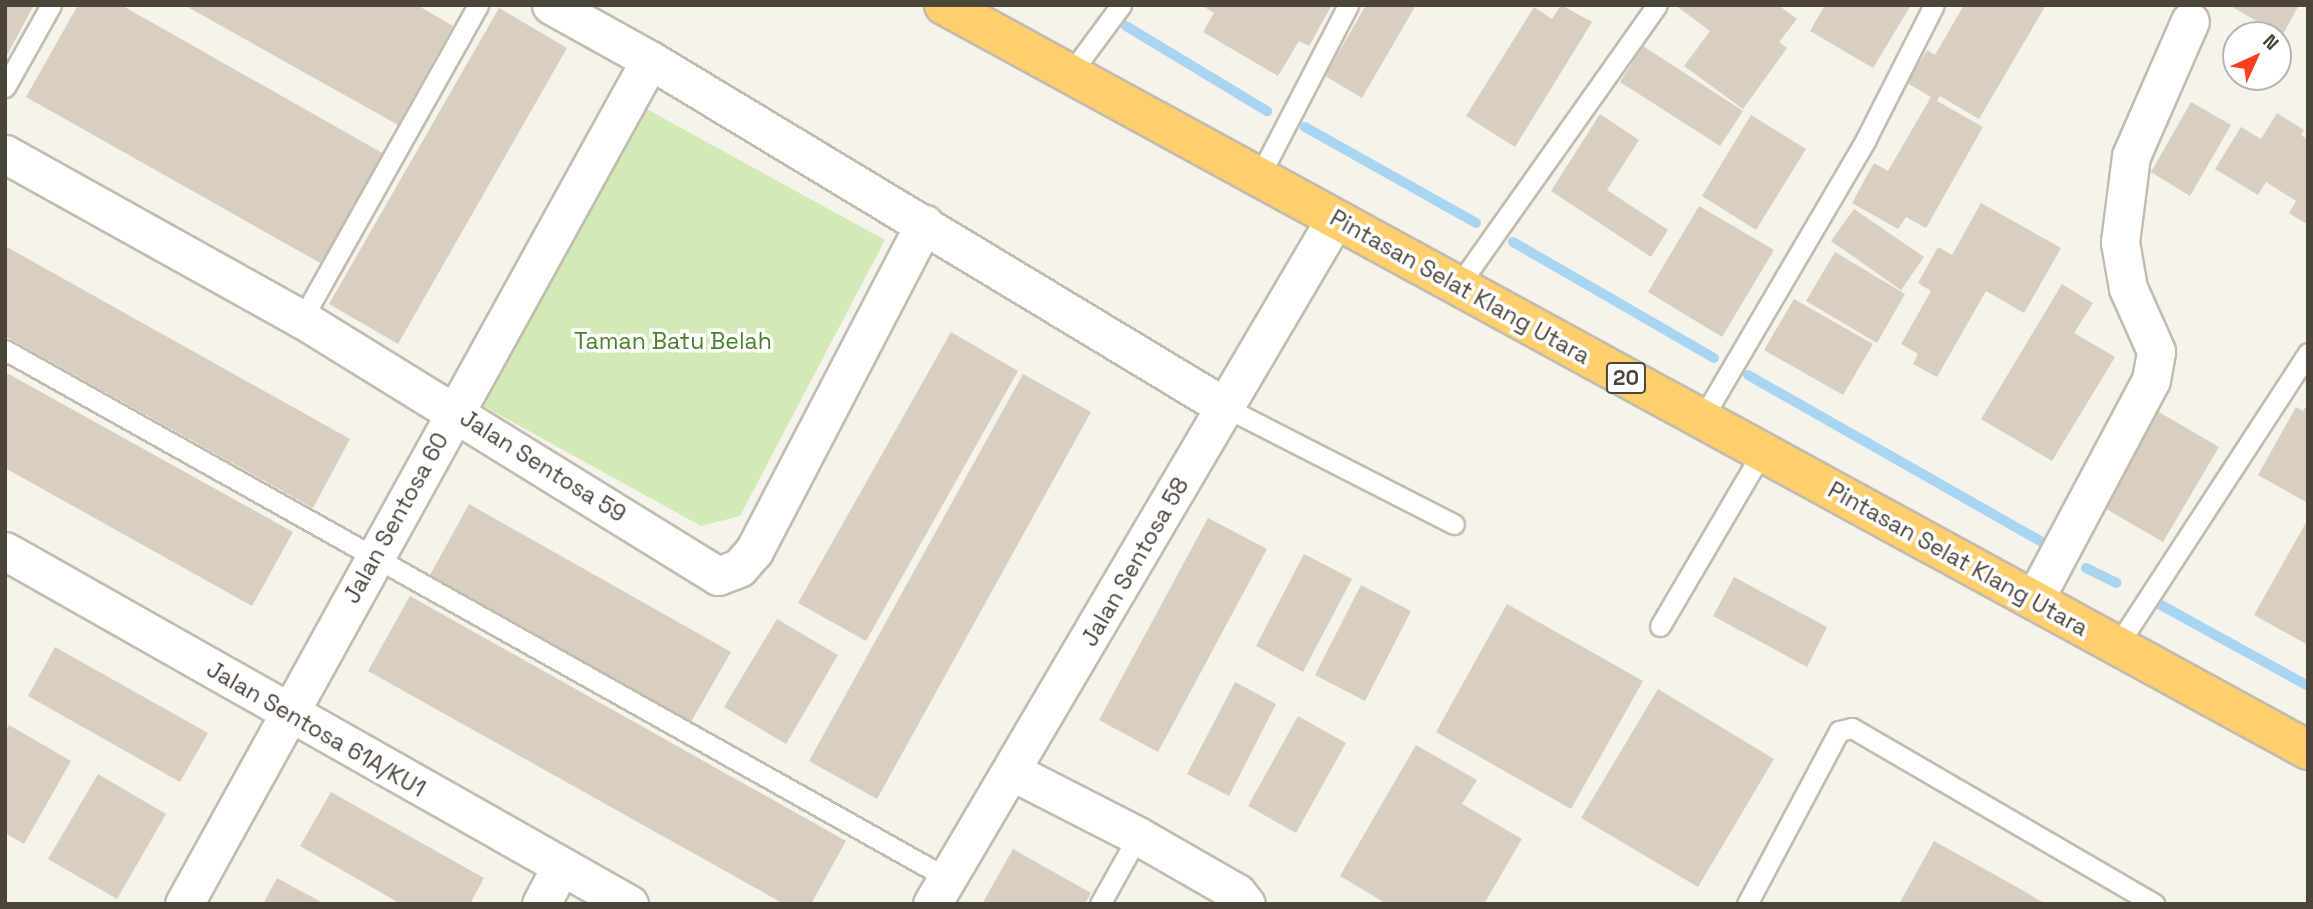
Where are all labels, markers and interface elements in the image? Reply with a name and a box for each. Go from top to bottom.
north arrow [2222,21,2292,91]
text: N [2257,29,2284,56]
street label: Pintasan Selat Klang Utara [1325,204,1595,370]
park label: Taman Batu Belah [574,327,772,355]
road number: 20 [1605,360,1647,396]
street label: Jalan Sentosa 59 [455,404,631,528]
street label: Jalan Sentosa 60 [338,428,454,608]
street label: Jalan Sentosa 58 [1075,473,1195,651]
street label: Pintasan Selat Klang Utara [1823,476,2093,642]
street label: Jalan Sentosa 61A/KU1 [202,655,430,803]

